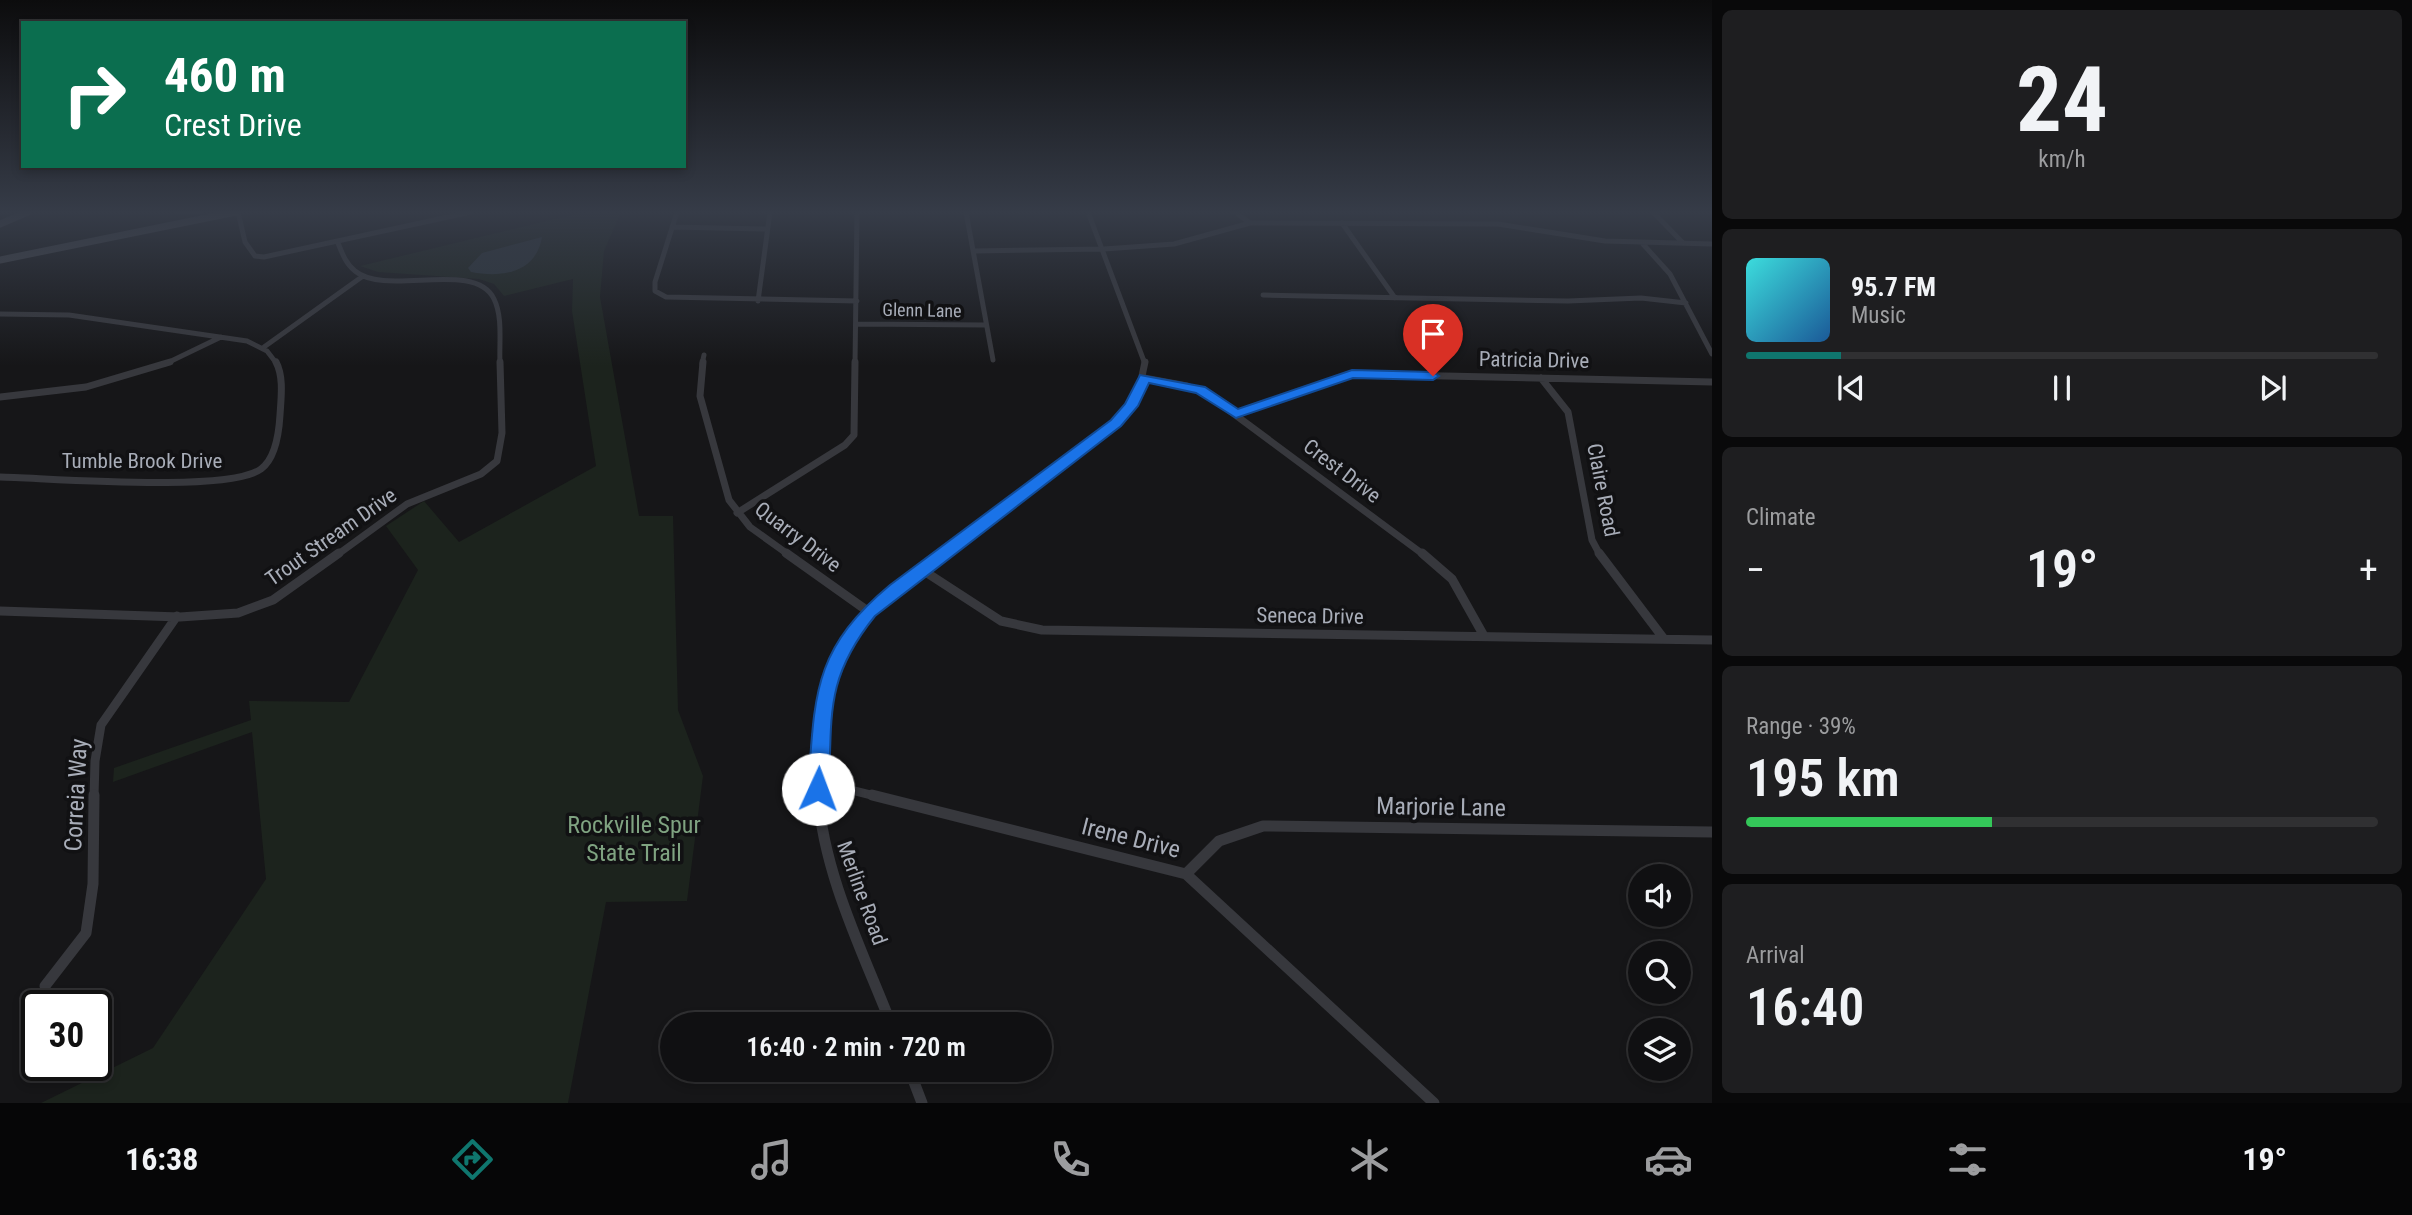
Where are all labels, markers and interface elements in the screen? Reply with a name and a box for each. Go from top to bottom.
text: 460 m [164,47,286,104]
text: 24 [2016,47,2108,153]
icon: right [49,49,140,140]
text: Crest Drive [164,106,302,144]
text: km/h [2038,146,2086,173]
text: 95.7 FM [1851,272,1936,302]
street label: Glenn Lane [882,299,962,321]
text: Music [1851,302,1906,329]
pin [1403,304,1463,376]
icon: arrive [1414,315,1452,353]
street label: Patricia Drive [1479,347,1590,373]
icon: previous [1832,369,1870,407]
icon: pause [2043,369,2081,407]
icon: next [2254,369,2292,407]
street label: Crest Drive [1299,434,1385,508]
street label: Claire Road [1582,441,1624,539]
street label: Tumble Brook Drive [62,449,222,473]
street label: Trout Stream Drive [261,483,401,591]
street label: Quarry Drive [750,497,846,577]
text: Climate [1746,504,1816,531]
text: 19° [2026,539,2098,600]
text: − [1746,548,1765,592]
text: + [2359,548,2378,592]
street label: Seneca Drive [1256,603,1364,629]
text: Range · 39% [1746,713,1856,740]
street label: Correia Way [59,738,93,852]
text: 195 km [1746,748,1900,809]
position arrow [781,752,855,826]
street label: Marjorie Lane [1376,792,1506,822]
park label: Rockville Spur State Trail [567,811,701,867]
street label: Irene Drive [1079,812,1183,864]
street label: Merline Road [832,838,892,948]
map controls [1628,864,1691,1081]
button: sound [1628,864,1691,927]
button: search [1628,941,1691,1004]
text: Arrival [1746,942,1805,969]
text: 16:40 [1746,977,1864,1038]
speed limit sign: 30 [21,990,112,1081]
button: layers [1628,1018,1691,1081]
text: 16:40 · 2 min · 720 m [746,1032,966,1062]
icon: directions [448,1135,497,1184]
icon: music [747,1135,796,1184]
icon: phone [1046,1135,1095,1184]
icon: climate [1345,1135,1394,1184]
icon: car [1644,1135,1693,1184]
icon: filters [1943,1135,1992,1184]
text: 16:38 [125,1140,198,1178]
text: 19° [2242,1140,2287,1178]

